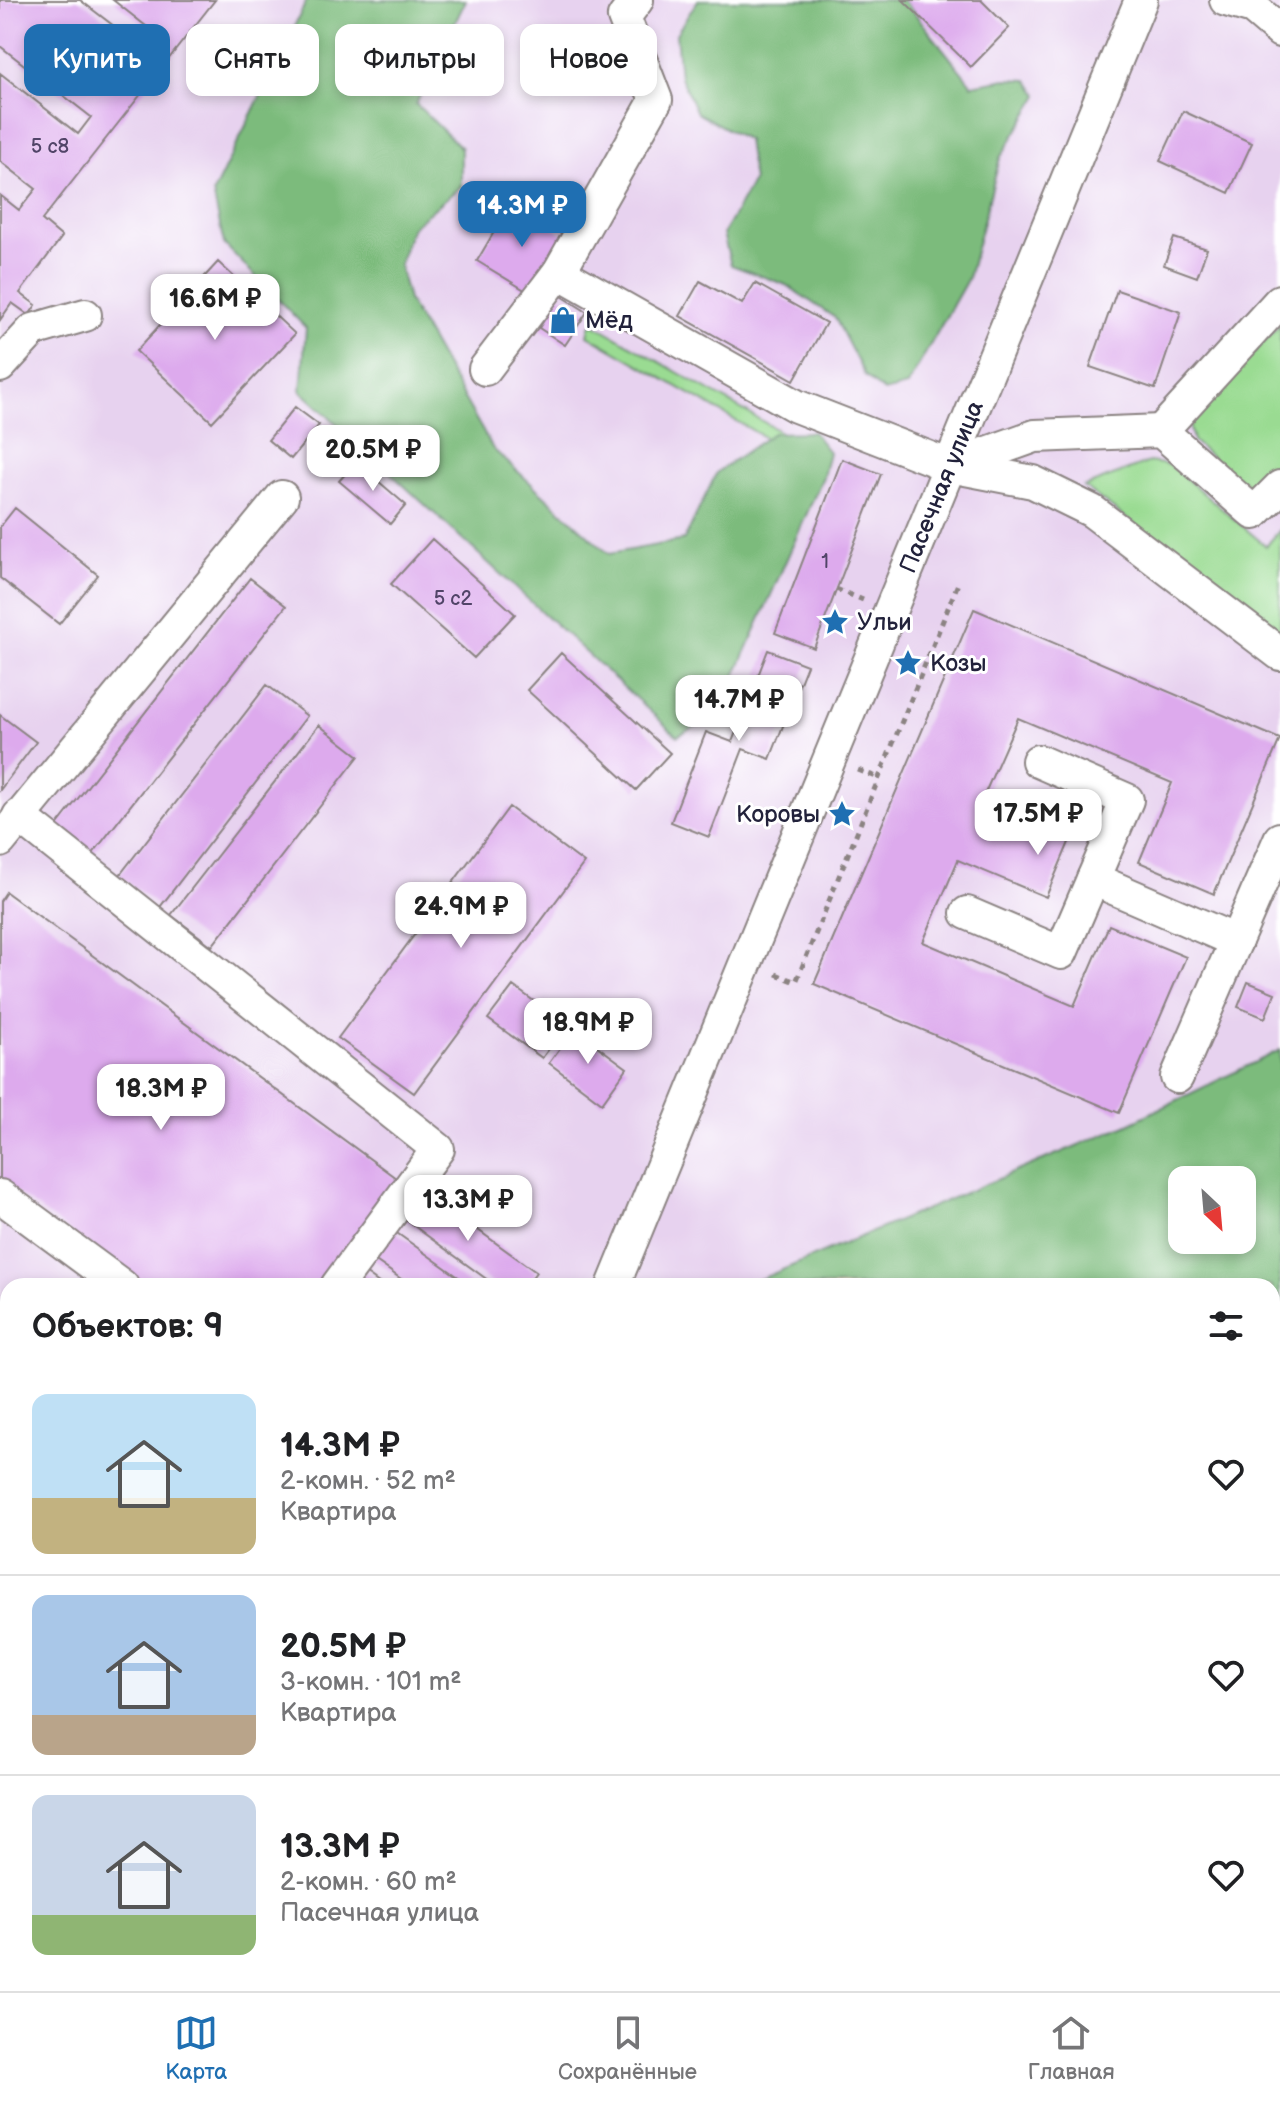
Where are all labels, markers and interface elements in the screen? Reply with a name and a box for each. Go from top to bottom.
chip: Купить [24,24,170,96]
chip: Снять [186,24,319,96]
chip: Фильтры [335,24,504,96]
chip: Новое [520,24,657,96]
house number: 5 с8 [31,135,69,159]
pin: 14.3M ₽ [448,181,596,249]
text: 14.3M ₽ [476,191,568,222]
pin: 16.6M ₽ [141,274,289,342]
text: 16.6M ₽ [169,284,261,315]
shop icon: Мёд [548,305,578,335]
place label: Мёд [585,306,633,335]
street label: Пасечная улица [893,396,989,577]
pin: 20.5M ₽ [299,425,447,493]
text: 20.5M ₽ [325,435,421,466]
house number: 1 [821,550,829,574]
house number: 5 с2 [434,587,472,611]
place icon: Ульи [820,607,850,637]
place label: Ульи [857,608,912,637]
place icon: Козы [893,648,923,678]
place label: Козы [930,649,987,678]
pin: 14.7M ₽ [665,675,813,743]
text: 14.7M ₽ [694,685,784,716]
pin: 17.5M ₽ [964,789,1112,857]
place icon: Коровы [827,799,857,829]
text: 17.5M ₽ [993,799,1083,830]
place label: Коровы [736,800,820,829]
pin: 24.9M ₽ [387,882,535,950]
text: 24.9M ₽ [413,892,509,923]
pin: 18.9M ₽ [514,998,662,1066]
text: 18.9M ₽ [542,1008,634,1039]
pin: 18.3M ₽ [87,1064,235,1132]
text: 18.3M ₽ [115,1074,207,1105]
north arrow [1168,1166,1256,1254]
map controls [1168,1166,1256,1254]
pin: 13.3M ₽ [394,1175,542,1243]
text: 13.3M ₽ [422,1185,514,1216]
icon: filters [1204,1304,1248,1348]
text: Объектов: 9 [32,1306,223,1347]
text: 14.3M ₽ [280,1425,400,1466]
icon: home [96,1426,192,1522]
icon: heart [1204,1452,1248,1496]
text: 2-комн. · 52 m² [280,1466,456,1497]
text: Квартира [280,1497,397,1528]
text: 20.5M ₽ [280,1626,406,1667]
icon: home [96,1627,192,1723]
icon: heart [1204,1653,1248,1697]
text: 3-комн. · 101 m² [280,1667,462,1698]
text: Квартира [280,1698,397,1729]
text: 13.3M ₽ [280,1826,400,1867]
icon: home [96,1827,192,1923]
icon: heart [1204,1853,1248,1897]
text: 2-комн. · 60 m² [280,1867,457,1898]
text: Пасечная улица [280,1898,479,1929]
tab: Карта [165,2011,227,2086]
tab: Сохранённые [558,2011,697,2086]
tab: Главная [1028,2011,1115,2086]

